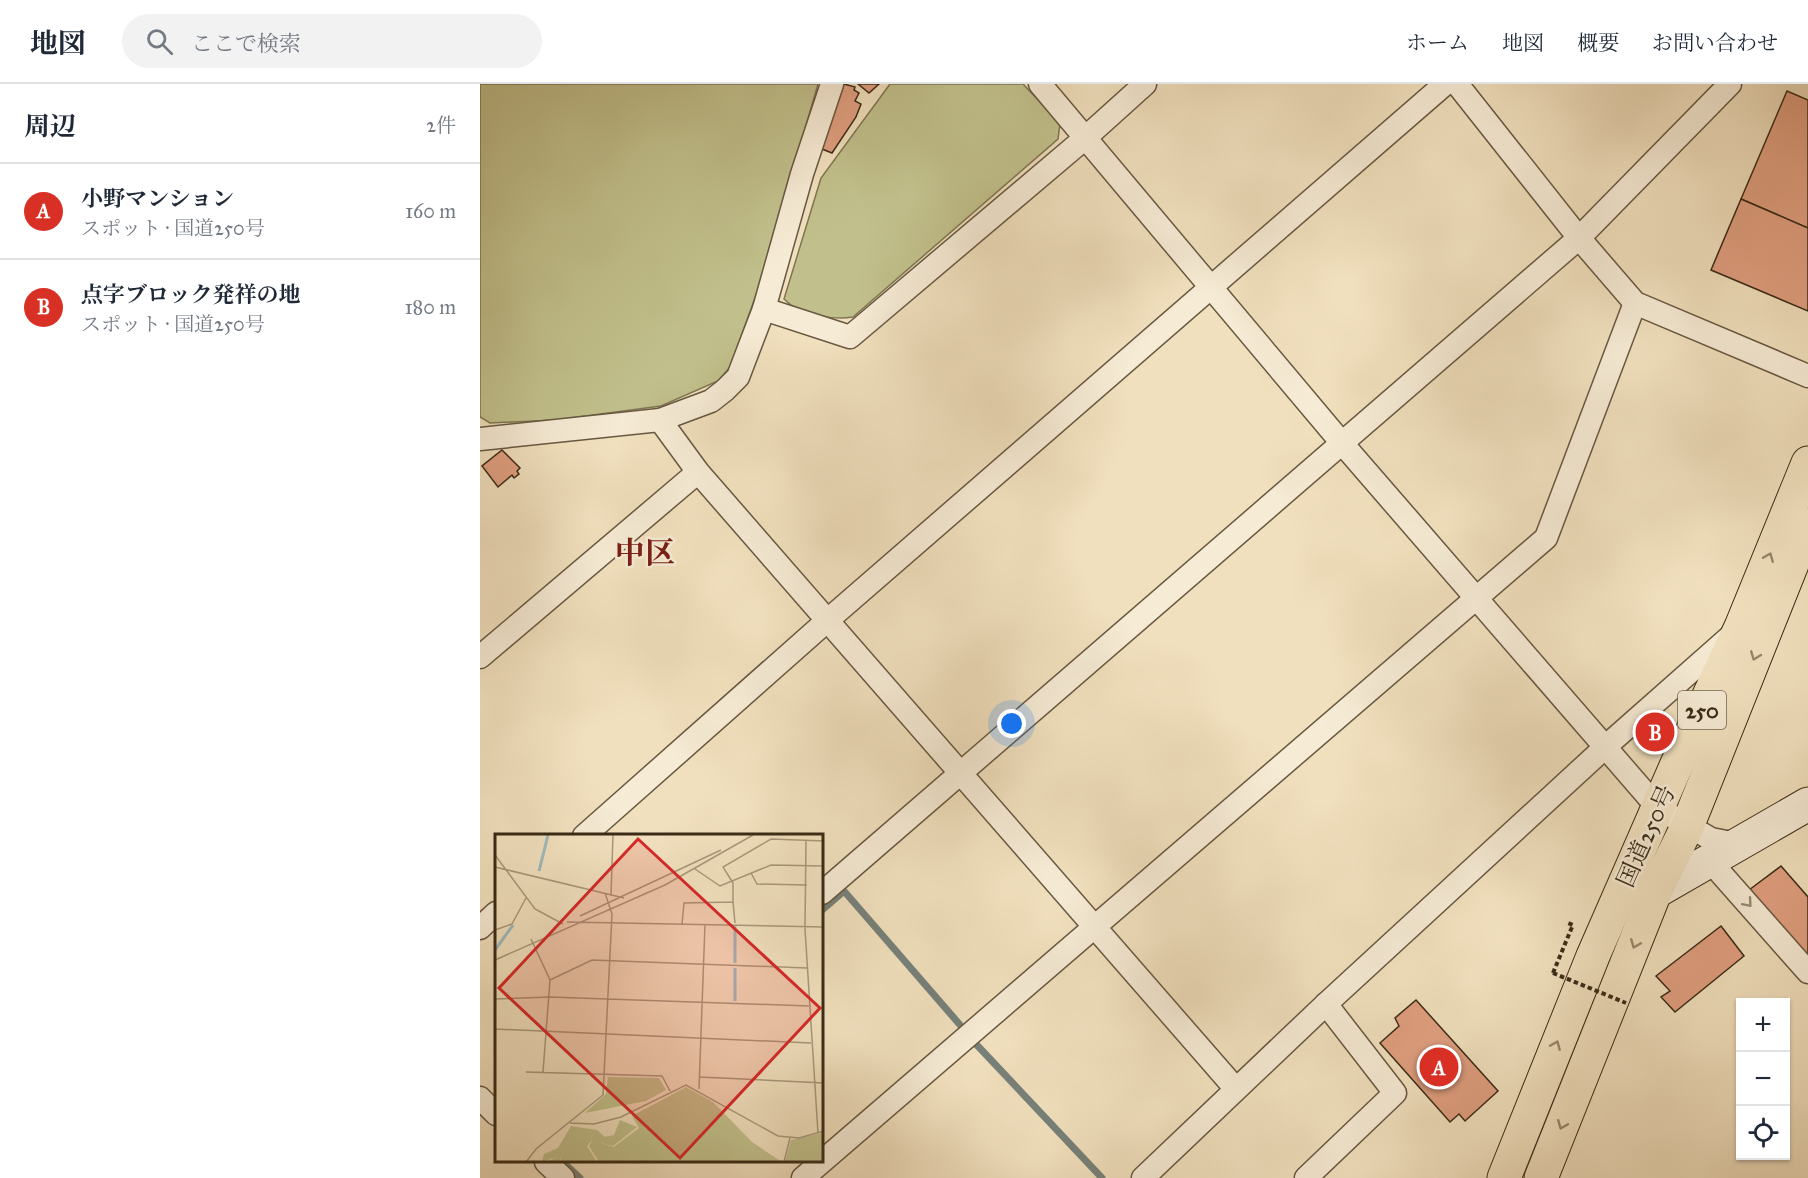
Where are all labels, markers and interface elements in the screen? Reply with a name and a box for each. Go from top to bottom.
search box [122,14,542,68]
icon: search [143,25,176,58]
text: 地図 [30,26,86,61]
text: ここで検索 [191,30,301,57]
text: ホーム [1406,30,1469,56]
text: 地図 [1502,30,1544,56]
text: 概要 [1577,30,1619,56]
text: お問い合わせ [1652,30,1778,56]
text: 周辺 [24,110,76,142]
text: 2件 [426,113,456,137]
text: 小野マンション [81,185,234,212]
text: A [37,199,50,223]
text: 160 m [405,199,456,223]
text: スポット · 国道250号 [81,216,265,240]
text: 点字ブロック発祥の地 [81,281,301,308]
text: B [37,295,50,319]
text: 180 m [405,295,456,319]
text: スポット · 国道250号 [81,312,265,336]
district label: 中区 [615,535,675,571]
one-way arrow [1762,552,1774,563]
one-way arrow [1750,650,1762,661]
road number: 250 [1678,691,1726,729]
your location [997,709,1026,738]
pin: B [1636,710,1674,754]
street label: 国道250号 [1610,780,1682,892]
inset map [495,834,824,1163]
one-way arrow [1741,896,1752,907]
one-way arrow [1629,938,1642,949]
map controls [1736,998,1790,1160]
button: + [1736,998,1790,1052]
one-way arrow [1549,1041,1561,1052]
pin: A [1420,1044,1458,1090]
button: − [1736,1052,1790,1106]
button: locate [1736,1106,1790,1160]
one-way arrow [1557,1119,1569,1130]

